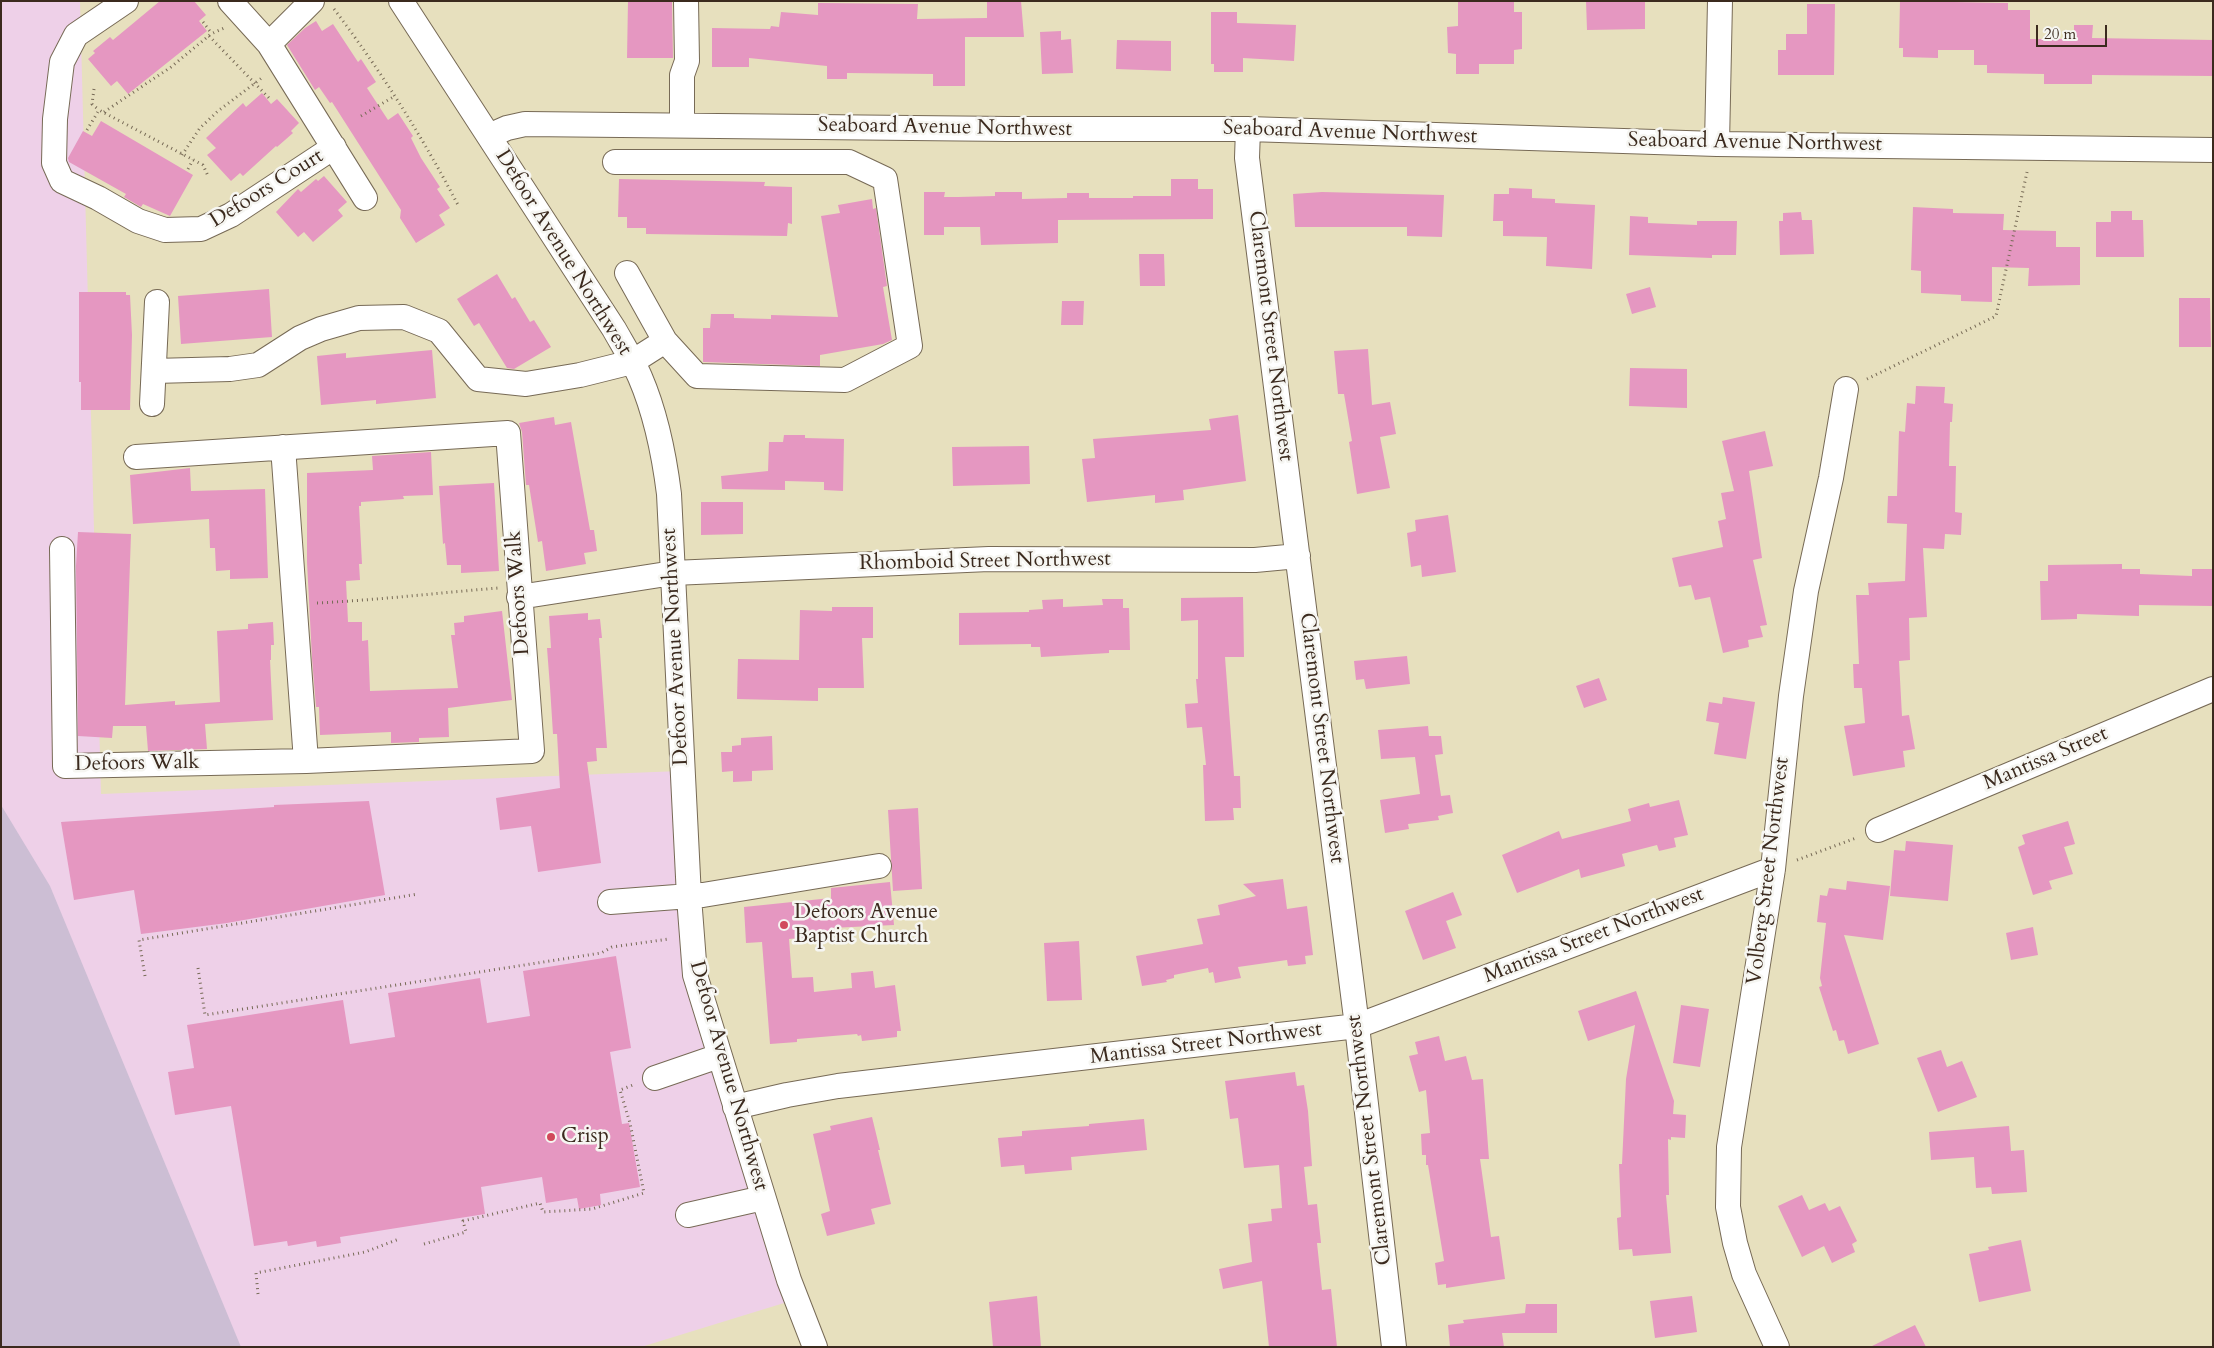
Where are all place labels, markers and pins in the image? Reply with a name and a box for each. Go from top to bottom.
place label: Defoors Avenue Baptist Church [794,900,938,950]
marker: Defoors Avenue Baptist Church [778,919,790,931]
place label: Crisp [561,1124,609,1150]
marker: Crisp [545,1131,557,1143]

